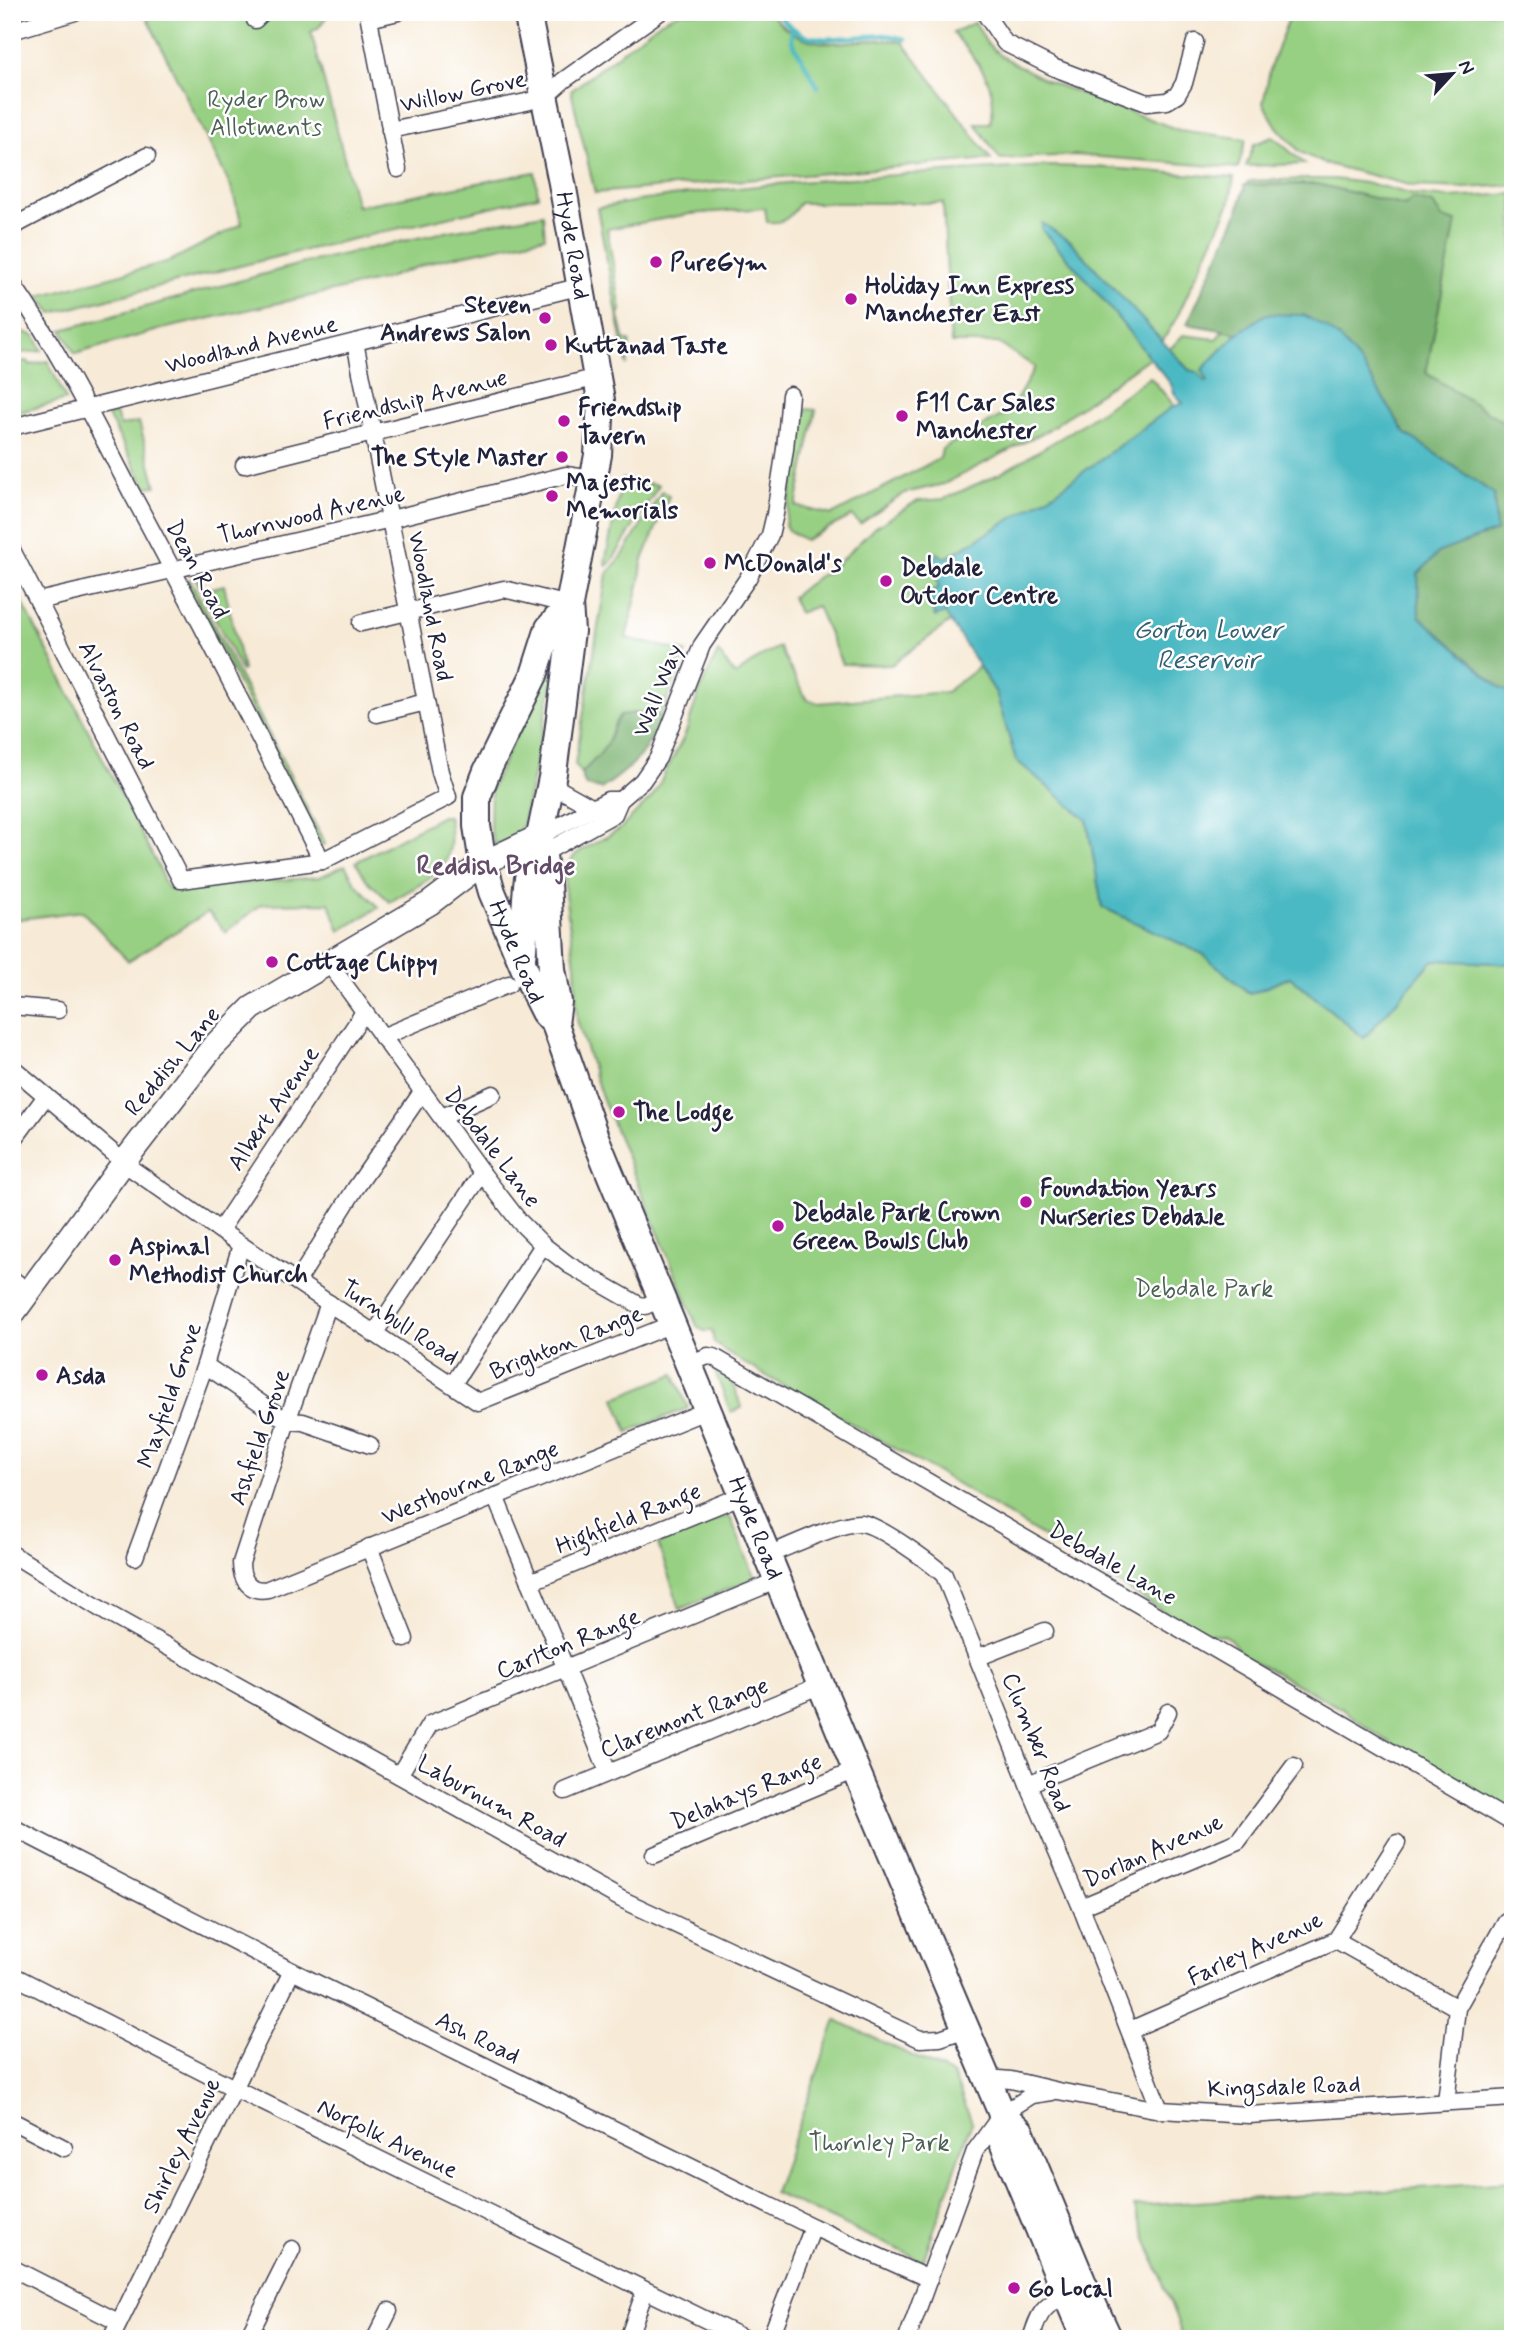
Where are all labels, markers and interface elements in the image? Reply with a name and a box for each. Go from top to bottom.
north arrow [1416,38,1486,108]
text: N [1452,56,1480,78]
street label: Willow Grove [397,64,529,121]
park label: Ryder Brow Allotments [207,85,325,144]
street label: Hyde Road [547,189,597,302]
place label: PureGym [670,248,768,279]
marker: PureGym [648,254,664,270]
place label: Holiday Inn Express Manchester East [865,271,1075,330]
place label: Steven Andrews Salon [380,290,531,349]
marker: Holiday Inn Express Manchester East [843,291,859,307]
street label: Woodland Avenue [162,309,341,382]
marker: Steven Andrews Salon [537,310,553,326]
place label: Kuttanad Taste [565,331,728,362]
marker: Kuttanad Taste [543,337,559,353]
street label: Friendship Avenue [320,363,511,438]
place label: F11 Car Sales Manchester [916,388,1056,447]
place label: Friendship Tavern [578,393,682,452]
marker: F11 Car Sales Manchester [894,408,910,424]
marker: Friendship Tavern [556,413,572,429]
place label: The Style Master [371,443,548,474]
marker: The Style Master [554,449,570,465]
place label: Majestic Memorials [566,468,678,527]
street label: Thornwood Avenue [215,479,408,552]
marker: Majestic Memorials [544,488,560,504]
street label: Dean Road [158,515,236,625]
street label: Woodland Road [400,529,459,684]
place label: McDonald's [724,549,842,580]
place label: Debdale Outdoor Centre [900,553,1059,612]
marker: McDonald's [702,555,718,571]
marker: Debdale Outdoor Centre [878,573,894,589]
water label: Gorton Lower Reservoir [1133,614,1286,678]
street label: Alvaston Road [70,636,161,775]
street label: Wall Way [626,640,691,742]
district label: Reddish Bridge [416,850,576,885]
street label: Hyde Road [480,896,551,1008]
place label: Cottage Chippy [286,948,438,980]
marker: Cottage Chippy [264,954,280,970]
street label: Reddish Lane [118,1001,228,1123]
street label: Albert Avenue [221,1040,327,1177]
street label: Debdale Lane [436,1081,547,1215]
place label: The Lodge [633,1098,734,1132]
marker: The Lodge [611,1104,627,1120]
place label: Foundation Years Nurseries Debdale [1040,1174,1225,1233]
marker: Foundation Years Nurseries Debdale [1018,1194,1034,1210]
place label: Debdale Park Crown Green Bowls Club [792,1198,1000,1257]
marker: Debdale Park Crown Green Bowls Club [770,1218,786,1234]
place label: Aspinal Methodist Church [129,1232,308,1291]
marker: Aspinal Methodist Church [107,1252,123,1268]
street label: Turnbull Road [334,1273,464,1373]
park label: Debdale Park [1135,1274,1273,1305]
street label: Brighton Range [486,1299,648,1390]
street label: Mayfield Grove [131,1318,210,1472]
place label: Asda [56,1361,106,1392]
street label: Ashfield Grove [223,1365,298,1510]
marker: Asda [34,1367,50,1383]
street label: Westbourne Range [377,1434,565,1535]
street label: Hyde Road [720,1472,790,1585]
street label: Highfield Range [551,1476,707,1565]
street label: Debdale Lane [1042,1515,1182,1614]
street label: Carlton Range [492,1601,646,1690]
street label: Clumber Road [994,1668,1078,1817]
street label: Claremont Range [596,1670,774,1768]
street label: Delahays Range [666,1747,828,1841]
street label: Laburnum Road [411,1749,571,1856]
street label: Dorlan Avenue [1079,1807,1228,1896]
street label: Farley Avenue [1183,1905,1328,1994]
street label: Ash Road [430,2005,525,2072]
street label: Kingsdale Road [1207,2069,1361,2108]
street label: Shirley Avenue [136,2072,229,2219]
street label: Norfolk Avenue [311,2092,463,2189]
park label: Thornley Park [808,2128,950,2159]
place label: Go Local [1028,2274,1113,2305]
marker: Go Local [1006,2280,1022,2296]

